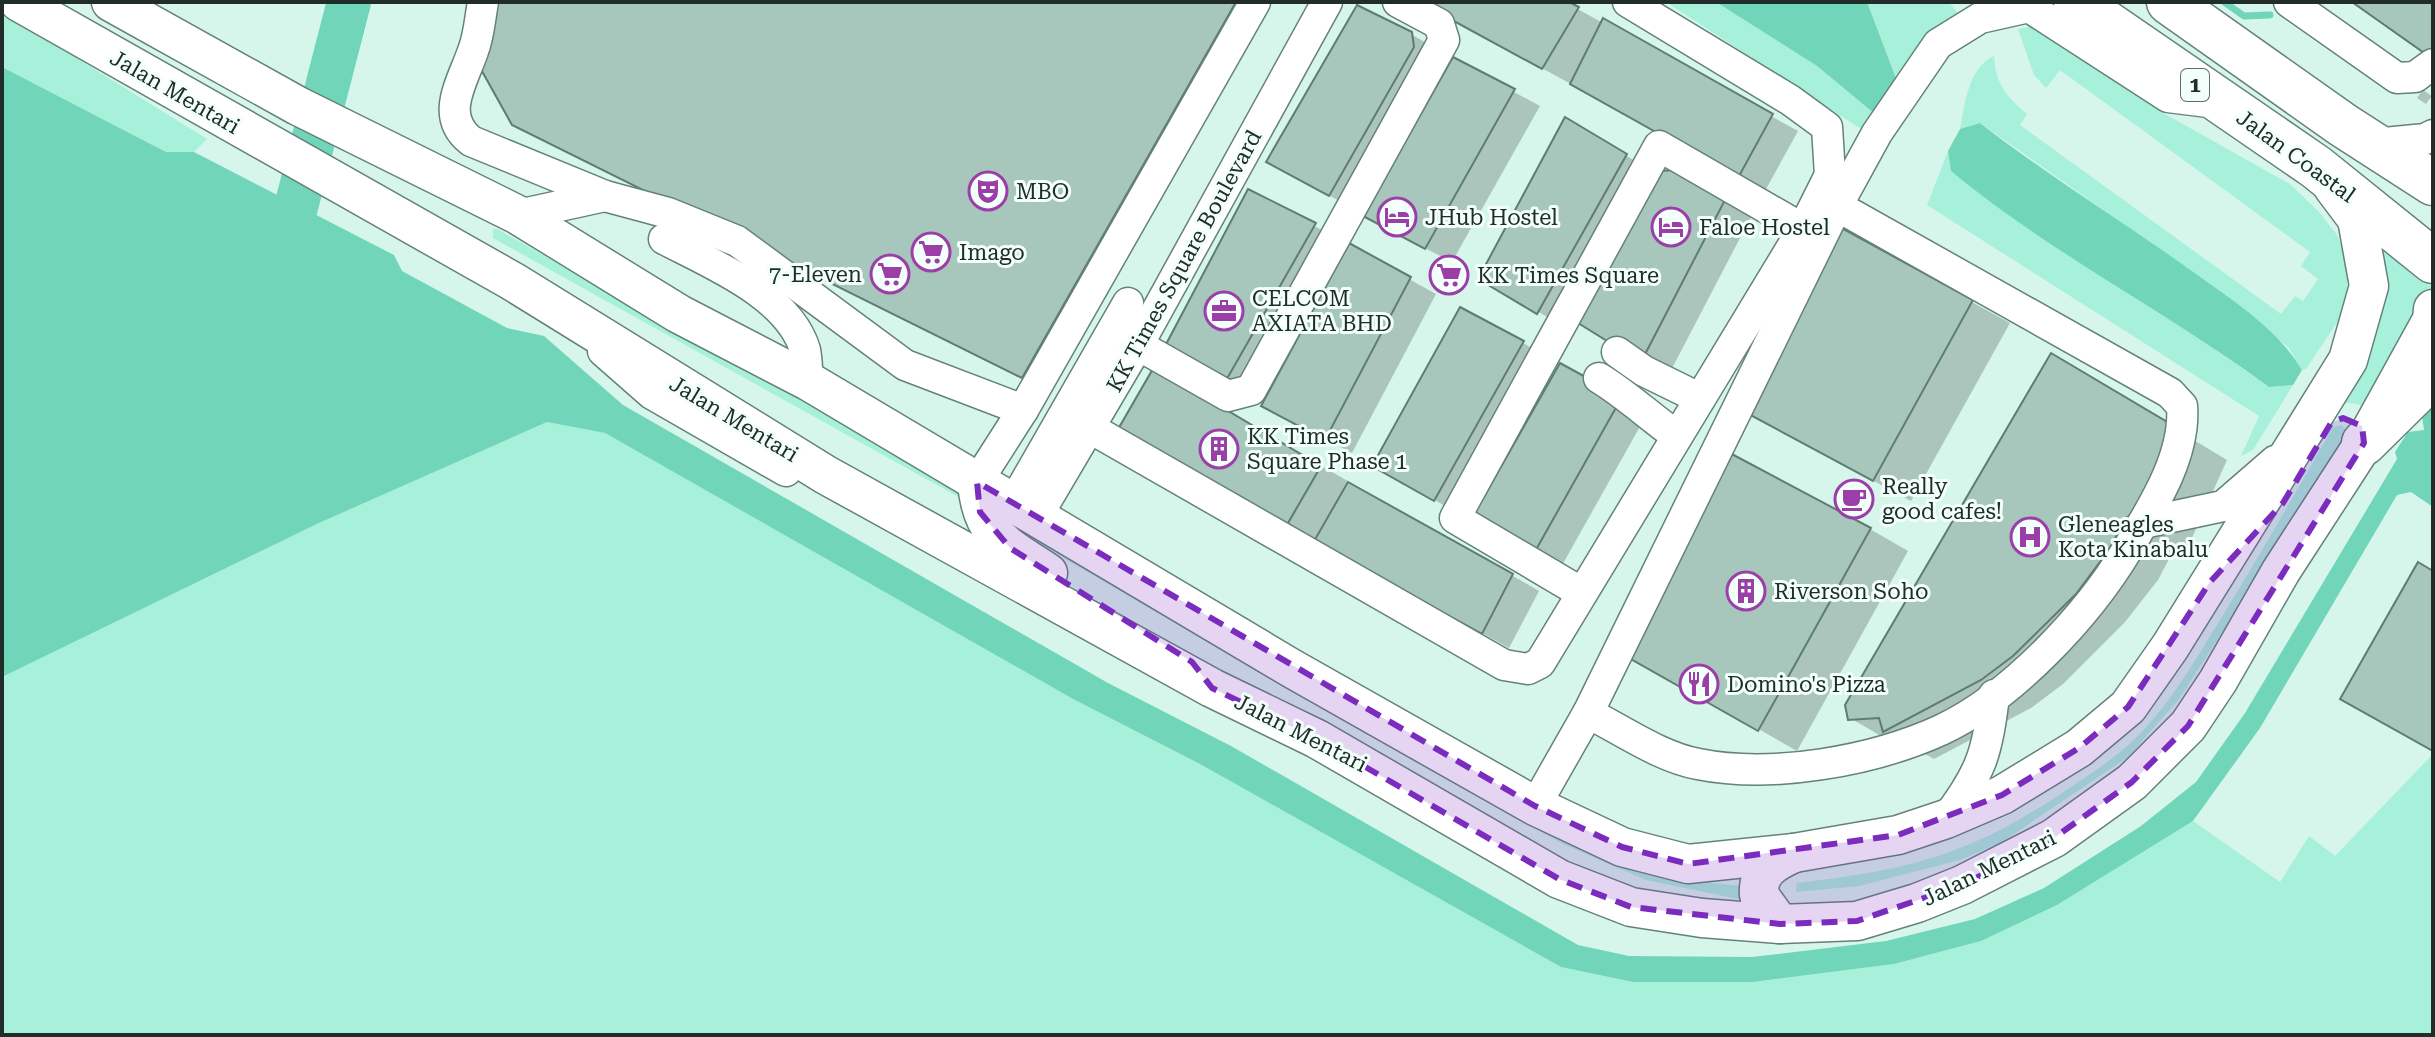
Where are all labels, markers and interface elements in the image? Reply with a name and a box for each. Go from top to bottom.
street label: Jalan Mentari [106,45,244,139]
road number: 1 [2181,69,2209,101]
street label: Jalan Coastal [2232,105,2360,208]
street label: KK Times Square Boulevard [1101,126,1267,396]
theatre icon: MBO [967,170,1009,212]
place label: MBO [1016,179,1069,204]
hotel icon: JHub Hostel [1376,196,1418,238]
place label: JHub Hostel [1425,205,1558,230]
hotel icon: Faloe Hostel [1650,206,1692,248]
place label: Faloe Hostel [1699,215,1830,240]
supermarket icon: Imago [910,231,952,273]
place label: Imago [959,240,1025,265]
supermarket icon: 7-Eleven [869,253,911,295]
supermarket icon: KK Times Square [1428,254,1470,296]
place label: 7-Eleven [769,262,862,287]
place label: KK Times Square [1477,263,1659,288]
place label: CELCOM AXIATA BHD [1252,286,1392,336]
office icon: CELCOM AXIATA BHD [1203,290,1245,332]
street label: Jalan Mentari [665,371,803,467]
place label: KK Times Square Phase 1 [1247,424,1408,474]
building icon: KK Times Square Phase 1 [1198,428,1240,470]
place label: Really good cafes! [1882,474,2002,524]
cafe icon: Really good cafes! [1833,478,1875,520]
place label: Gleneagles Kota Kinabalu [2058,512,2209,562]
hospital icon: Gleneagles Kota Kinabalu [2009,516,2051,558]
building icon: Riverson Soho [1725,570,1767,612]
place label: Riverson Soho [1774,579,1929,604]
restaurant icon: Domino's Pizza [1678,663,1720,705]
place label: Domino's Pizza [1727,672,1886,697]
street label: Jalan Mentari [1231,689,1371,777]
street label: Jalan Mentari [1918,825,2060,911]

